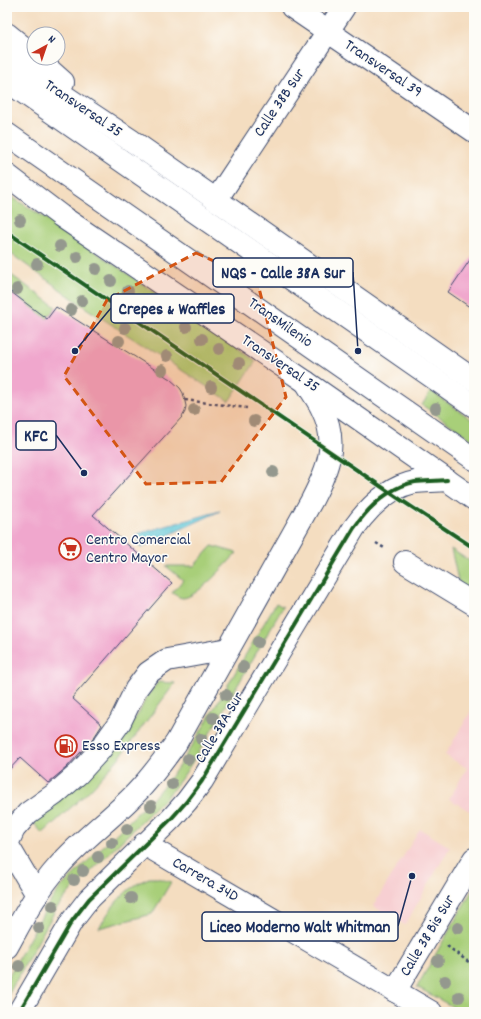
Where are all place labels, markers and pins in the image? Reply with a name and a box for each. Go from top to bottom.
callout: NQS - Calle 38A Sur [213,258,353,287]
callout: Crepes & Waffles [111,294,234,323]
callout: KFC [16,421,56,450]
place label: Centro Comercial Centro Mayor [86,529,191,570]
supermarket icon: Centro Comercial Centro Mayor [57,536,83,562]
fuel station icon: Esso Express [53,733,79,759]
place label: Esso Express [82,735,161,758]
callout: Liceo Moderno Walt Whitman [202,912,398,941]

